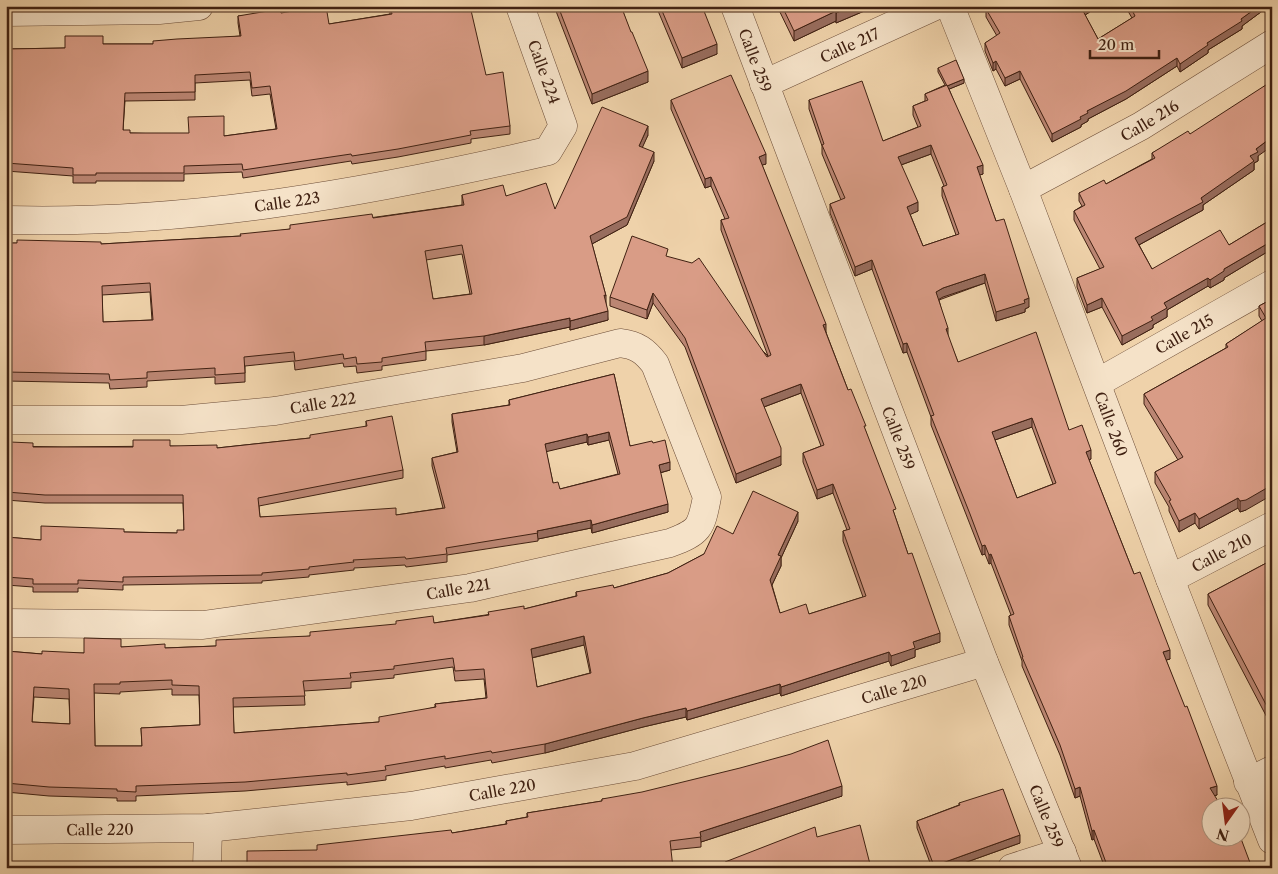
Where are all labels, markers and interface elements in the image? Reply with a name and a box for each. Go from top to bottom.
street label: Calle 217 [817,23,883,67]
street label: Calle 259 [735,26,776,95]
scale bar [1090,28,1159,60]
text: 20 m [1098,35,1134,54]
street label: Calle 224 [524,37,564,107]
street label: Calle 216 [1117,95,1182,145]
street label: Calle 223 [253,187,321,216]
street label: Calle 215 [1152,310,1217,358]
street label: Calle 222 [288,388,357,418]
street label: Calle 260 [1091,389,1132,459]
street label: Calle 259 [878,404,920,472]
street label: Calle 210 [1188,529,1255,576]
street label: Calle 221 [425,574,492,604]
street label: Calle 220 [859,670,929,708]
street label: Calle 220 [467,774,537,805]
street label: Calle 259 [1025,782,1068,850]
north arrow [1200,796,1250,846]
street label: Calle 220 [66,819,134,839]
text: N [1215,824,1231,845]

